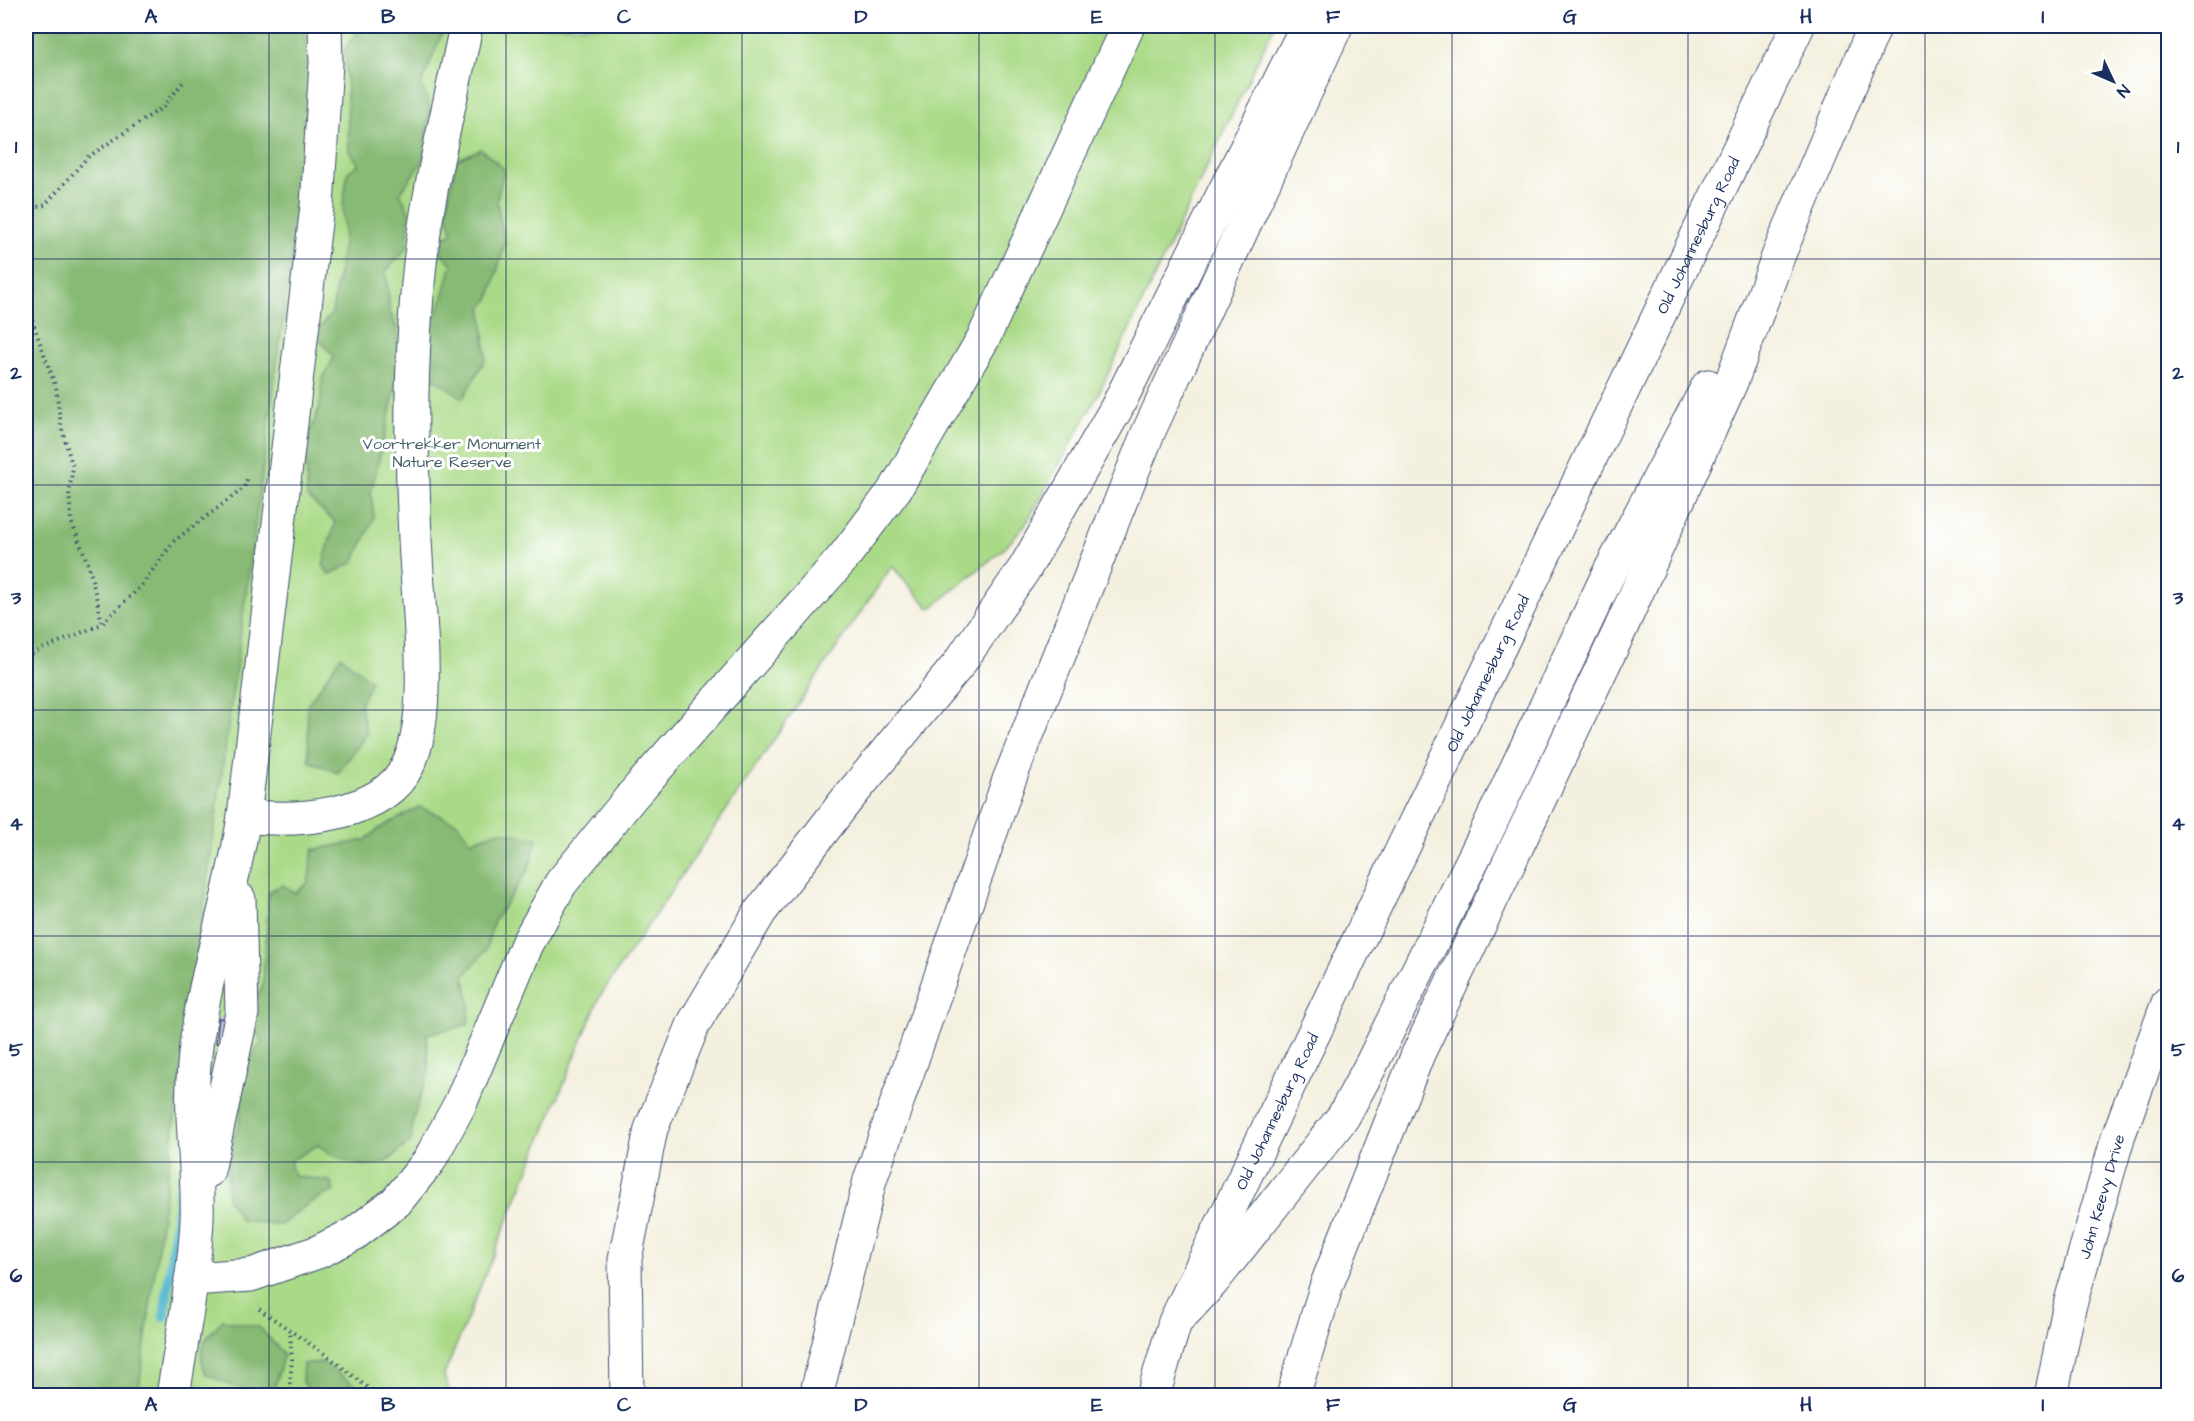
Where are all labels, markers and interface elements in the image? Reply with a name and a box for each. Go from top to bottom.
text: A [145,3,158,31]
text: B [381,3,396,31]
text: C [617,3,632,31]
text: D [855,3,868,31]
text: E [1091,3,1103,31]
text: F [1326,3,1341,31]
text: G [1563,3,1577,31]
text: H [1800,3,1812,31]
text: I [2041,3,2045,31]
north arrow [2083,51,2143,111]
text: N [2112,79,2134,102]
text: 1 [15,133,18,161]
text: 1 [2177,133,2180,161]
street label: Old Johannesburg Road [1651,153,1745,318]
text: 2 [9,359,22,387]
text: 2 [2171,359,2184,387]
park label: Voortrekker Monument Nature Reserve [363,433,542,473]
text: 3 [10,584,22,612]
text: 3 [2172,584,2184,612]
street label: Old Johannesburg Road [1441,592,1535,756]
text: 4 [9,810,23,838]
text: 4 [2171,810,2185,838]
street label: Old Johannesburg Road [1230,1030,1324,1194]
text: 5 [9,1036,24,1064]
text: 5 [2171,1036,2186,1064]
street label: John Keevy Drive [2074,1131,2131,1262]
text: 6 [10,1262,23,1290]
text: 6 [2172,1262,2185,1290]
text: A [145,1391,158,1419]
text: B [381,1391,396,1419]
text: C [617,1391,632,1419]
text: D [855,1391,868,1419]
text: E [1091,1391,1103,1419]
text: F [1326,1391,1341,1419]
text: G [1563,1391,1577,1419]
text: H [1800,1391,1812,1419]
text: I [2041,1391,2045,1419]

